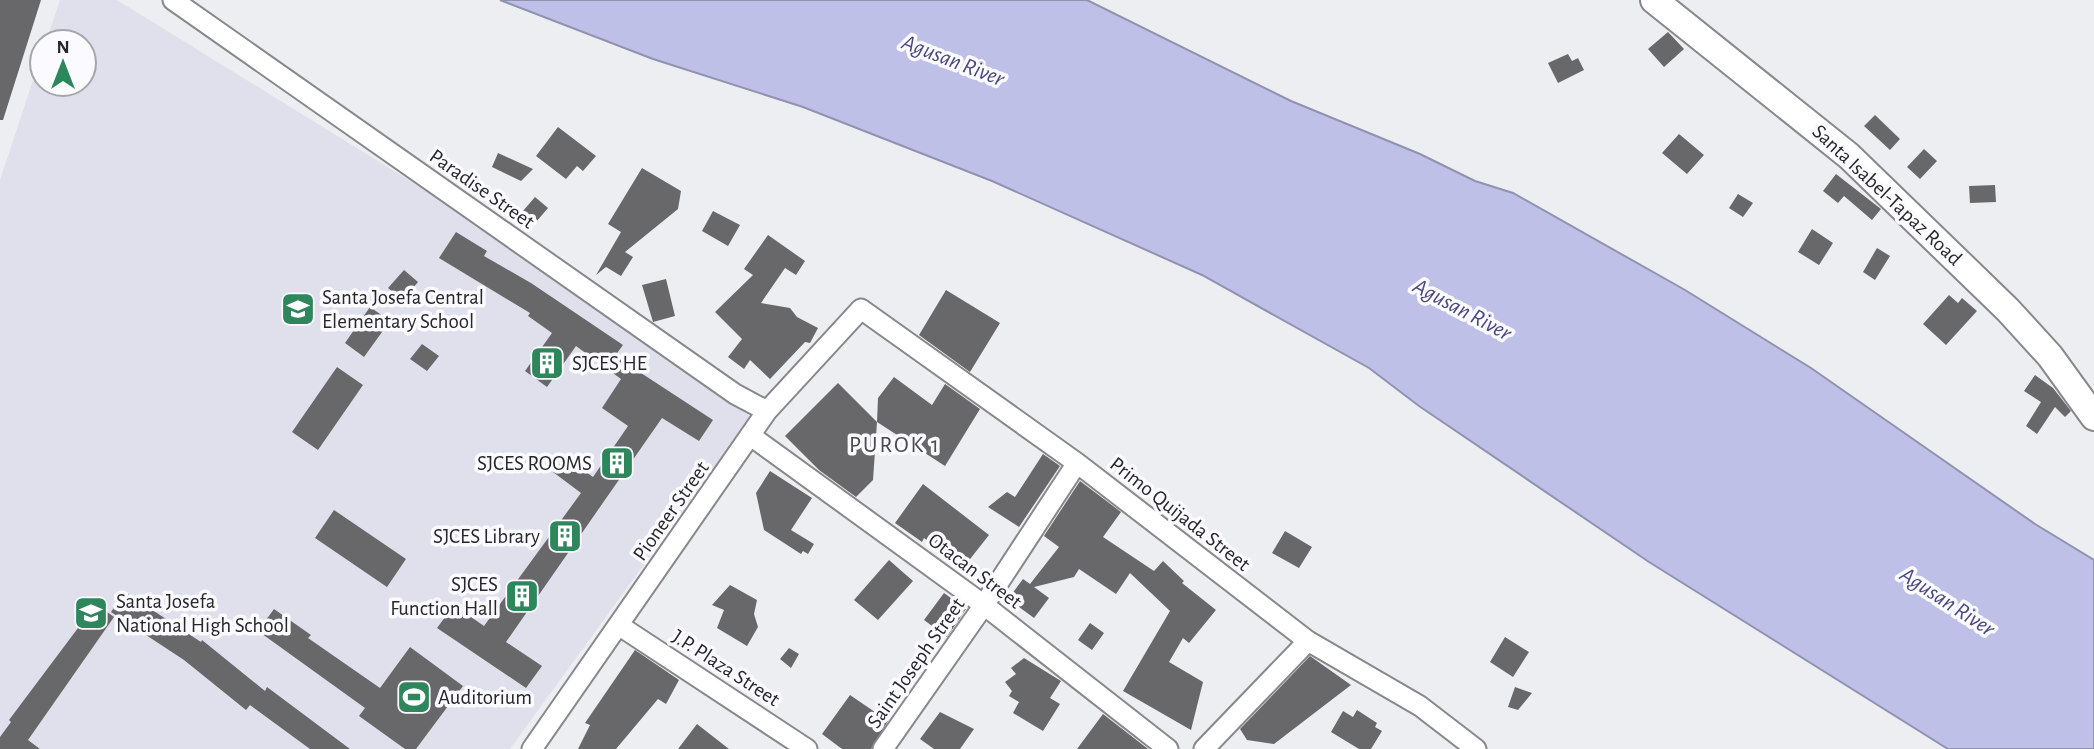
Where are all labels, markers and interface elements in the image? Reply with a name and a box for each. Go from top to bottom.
north arrow [28,28,98,98]
water label: Agusan River [898,31,1008,91]
text: N [56,38,70,57]
street label: Santa Isabel-Tapaz Road [1808,121,1966,270]
street label: Paradise Street [426,145,538,233]
water label: Agusan River [1408,274,1515,346]
place label: Santa Josefa Central Elementary School [322,287,484,332]
school or university icon: Santa Josefa Central Elementary School [279,290,317,328]
building icon: SJCES HE [528,344,566,382]
place label: SJCES HE [572,353,647,374]
district label: PUROK 1 [849,434,941,457]
building icon: SJCES ROOMS [598,444,636,482]
place label: SJCES ROOMS [477,453,592,474]
street label: Primo Quijada Street [1106,453,1254,575]
street label: Pioneer Street [629,457,713,565]
building icon: SJCES Library [546,517,584,555]
place label: SJCES Library [433,526,540,547]
street label: Otacan Street [924,529,1026,613]
water label: Agusan River [1895,563,1999,641]
place label: SJCES Function Hall [390,574,498,619]
building icon: SJCES Function Hall [503,577,541,615]
place label: Santa Josefa National High School [116,591,289,636]
school or university icon: Santa Josefa National High School [72,594,110,632]
street label: Saint Joseph Street [863,594,969,732]
street label: J.P. Plaza Street [669,626,784,710]
sports icon: Auditorium [395,678,433,716]
place label: Auditorium [438,687,532,708]

